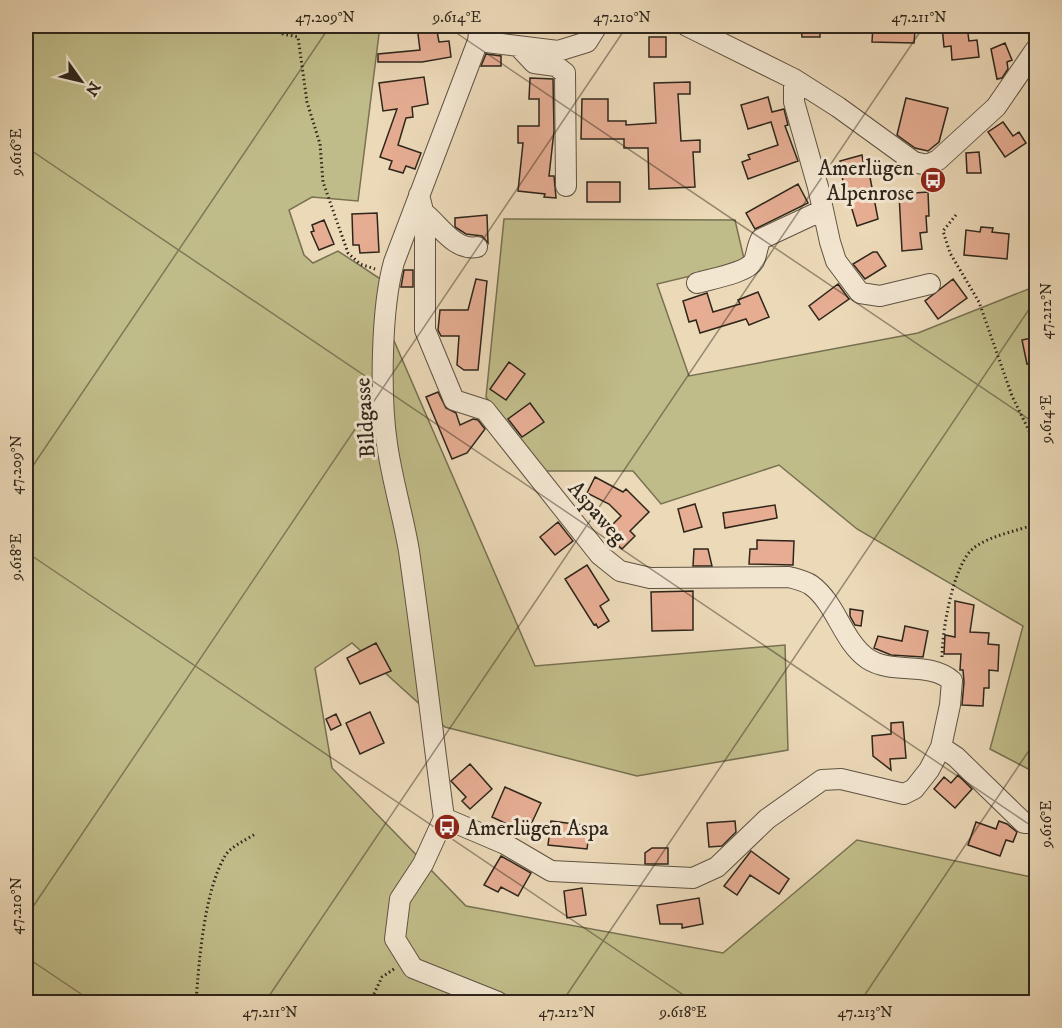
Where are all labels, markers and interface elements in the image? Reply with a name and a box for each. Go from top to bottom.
text: 47.209°N [295,8,355,27]
text: 9.614°E [432,8,482,27]
text: 47.210°N [593,8,651,27]
text: 47.211°N [891,8,947,27]
north arrow [51,51,111,111]
text: N [81,78,105,100]
text: 9.616°E [7,128,26,177]
place label: Amerlügen Alpenrose [818,155,914,207]
bus stop icon: Amerlügen Alpenrose [918,165,948,195]
text: 47.212°N [1037,283,1056,339]
street label: Bildgasse [349,377,382,459]
text: 9.614°E [1037,394,1056,444]
text: 47.209°N [7,435,26,495]
street label: Aspaweg [562,476,632,551]
text: 9.618°E [7,533,26,582]
text: 9.616°E [1037,800,1056,849]
bus stop icon: Amerlügen Aspa [432,812,462,842]
place label: Amerlügen Aspa [466,815,609,842]
text: 47.210°N [7,877,26,935]
text: 47.211°N [242,1003,298,1022]
text: 47.212°N [539,1003,595,1022]
text: 9.618°E [658,1003,707,1022]
text: 47.213°N [837,1003,893,1022]

